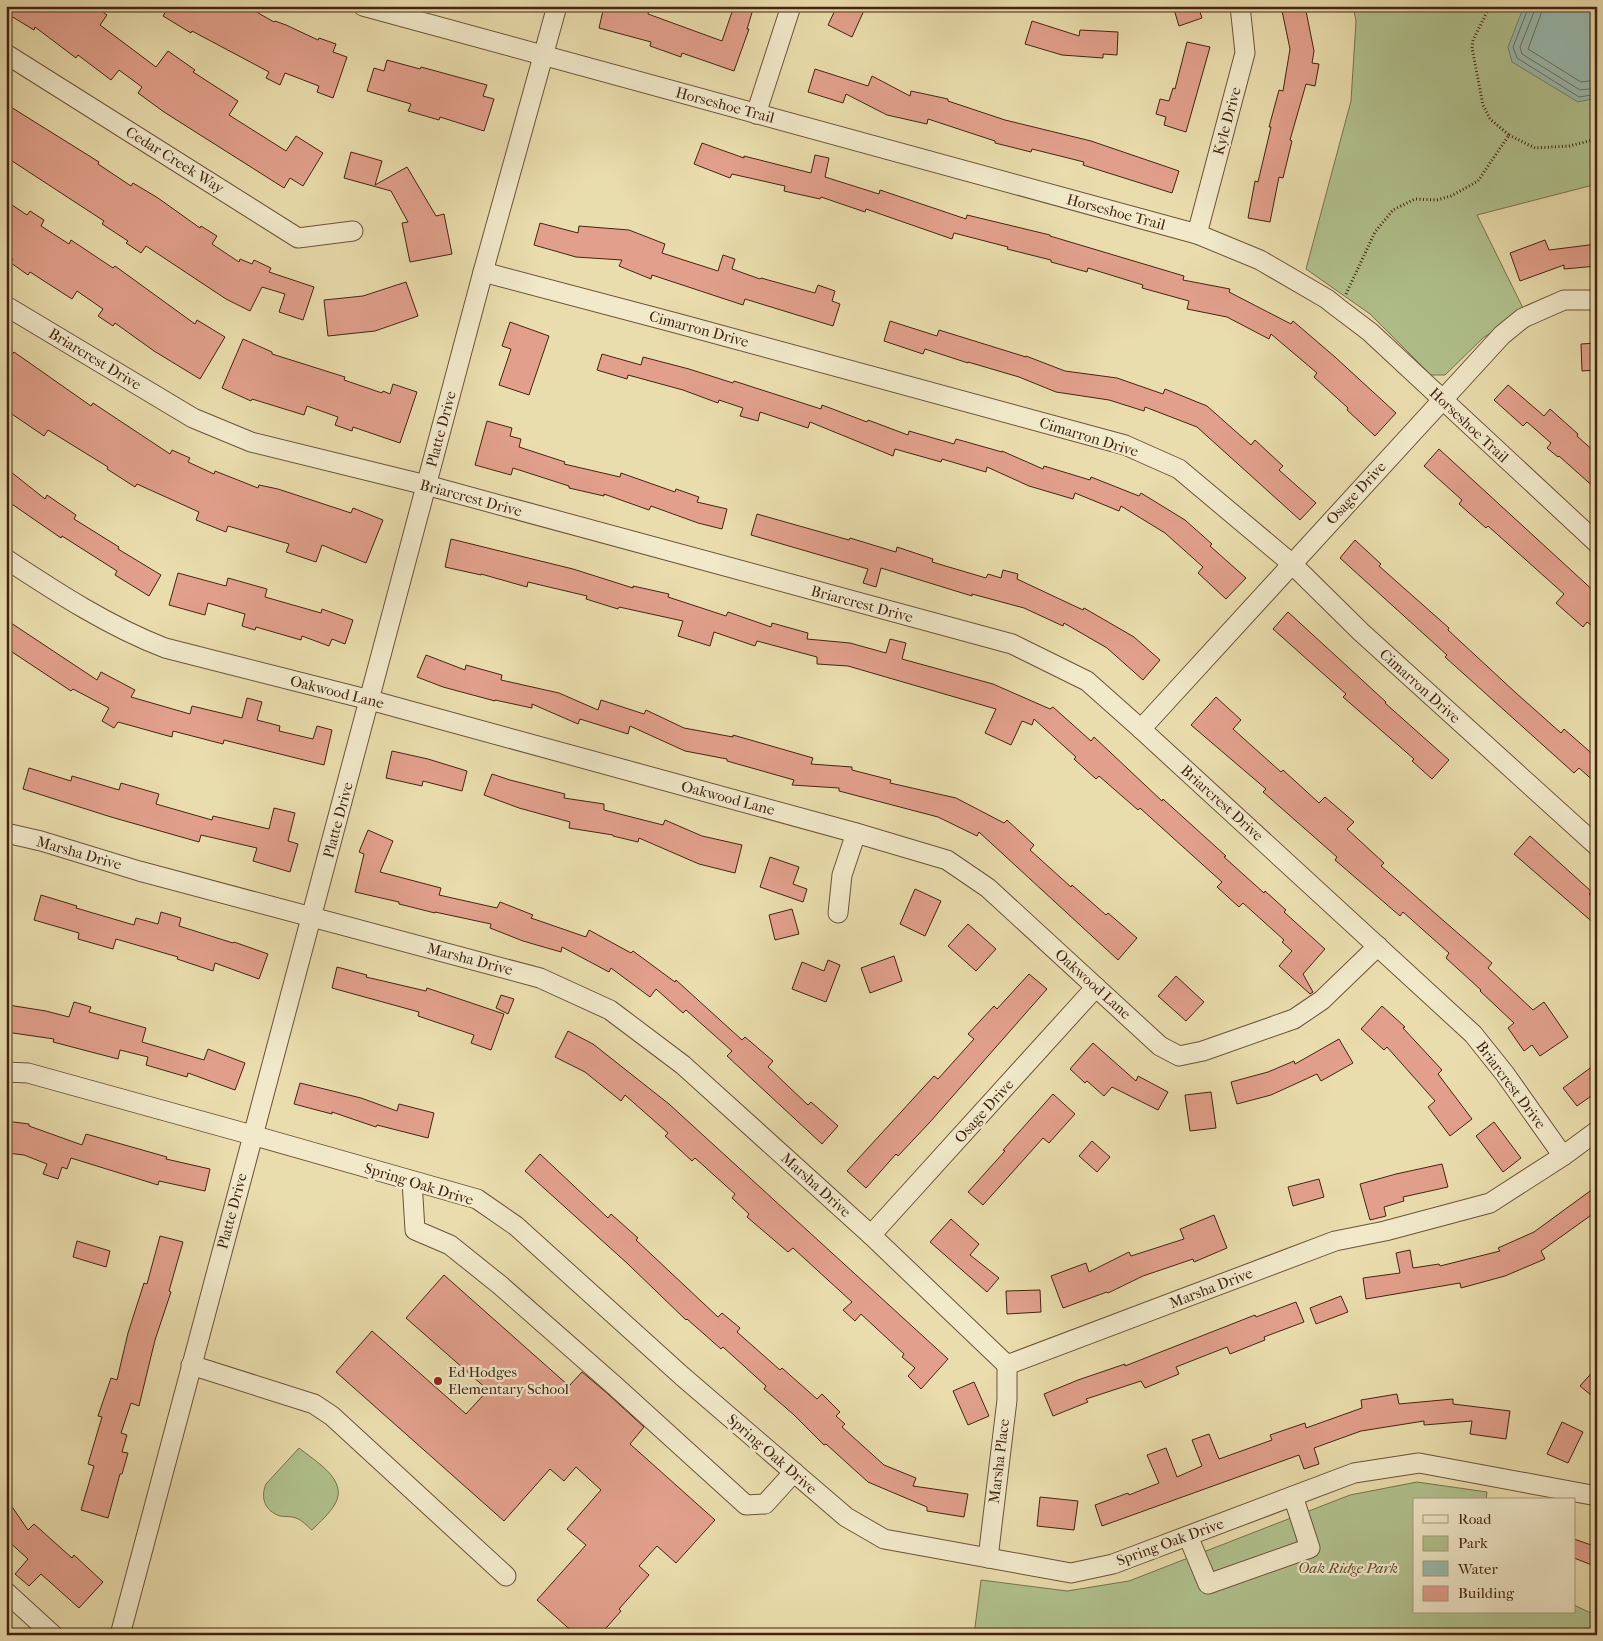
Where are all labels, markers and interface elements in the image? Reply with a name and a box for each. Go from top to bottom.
street label: Horseshoe Trail [674,83,776,127]
street label: Kyle Drive [1209,84,1245,157]
street label: Cedar Creek Way [122,123,228,198]
street label: Horseshoe Trail [1065,190,1167,234]
street label: Cimarron Drive [647,307,751,351]
street label: Briarcrest Drive [45,324,145,394]
street label: Horseshoe Trail [1426,384,1512,466]
street label: Platte Drive [422,388,460,469]
street label: Cimarron Drive [1037,413,1141,461]
street label: Osage Drive [1322,457,1390,528]
street label: Briarcrest Drive [418,476,525,520]
street label: Briarcrest Drive [809,582,916,626]
street label: Cimarron Drive [1376,645,1465,727]
street label: Oakwood Lane [288,672,386,712]
street label: Briarcrest Drive [1177,761,1267,845]
street label: Oakwood Lane [679,777,777,819]
street label: Platte Drive [319,779,357,860]
street label: Marsha Drive [34,832,124,874]
street label: Marsha Drive [425,939,515,979]
street label: Oakwood Lane [1051,945,1135,1023]
street label: Briarcrest Drive [1472,1038,1550,1133]
street label: Osage Drive [951,1075,1018,1147]
street label: Marsha Drive [777,1149,855,1221]
street label: Spring Oak Drive [362,1159,476,1209]
street label: Platte Drive [213,1170,251,1251]
street label: Marsha Drive [1167,1264,1256,1312]
place label: Ed Hodges Elementary School [448,1363,569,1398]
marker: Ed Hodges Elementary School [432,1375,444,1387]
street label: Spring Oak Drive [723,1410,821,1498]
street label: Marsha Place [985,1417,1013,1504]
legend [1413,1498,1576,1614]
text: Road [1458,1510,1492,1528]
street label: Spring Oak Drive [1114,1514,1227,1570]
text: Park [1458,1534,1488,1552]
park label: Oak Ridge Park [1298,1559,1398,1577]
text: Water [1457,1560,1498,1578]
text: Building [1458,1584,1515,1602]

